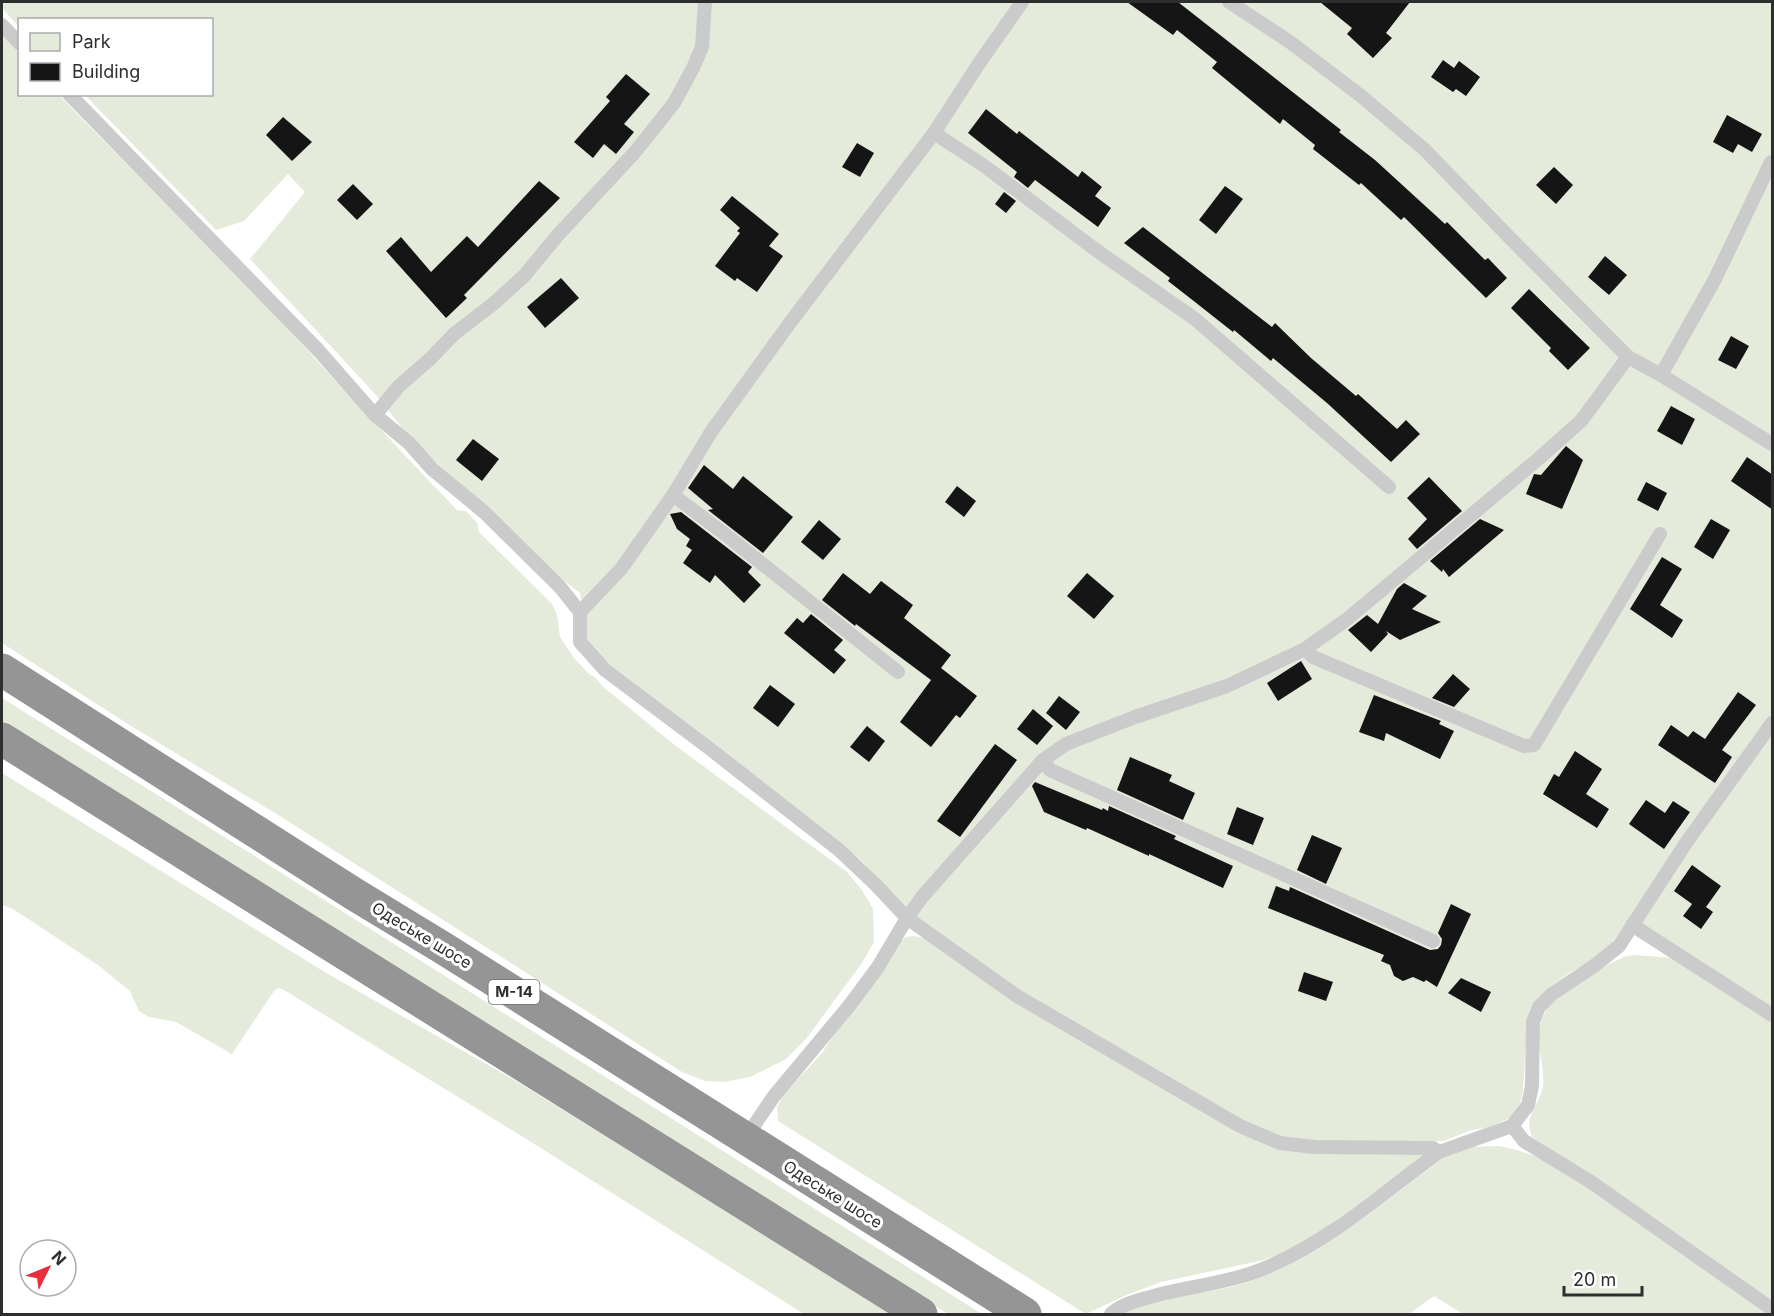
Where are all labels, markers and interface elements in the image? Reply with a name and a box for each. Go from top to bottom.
legend [18,18,213,96]
text: Park [72,31,111,52]
text: Building [72,61,140,82]
street label: Одеське шосе [368,897,476,973]
road number: М-14 [488,980,540,1004]
street label: Одеське шосе [780,1156,886,1232]
north arrow [18,1238,78,1298]
text: N [47,1246,70,1269]
scale bar [1564,1259,1642,1297]
text: 20 m [1573,1269,1616,1290]

